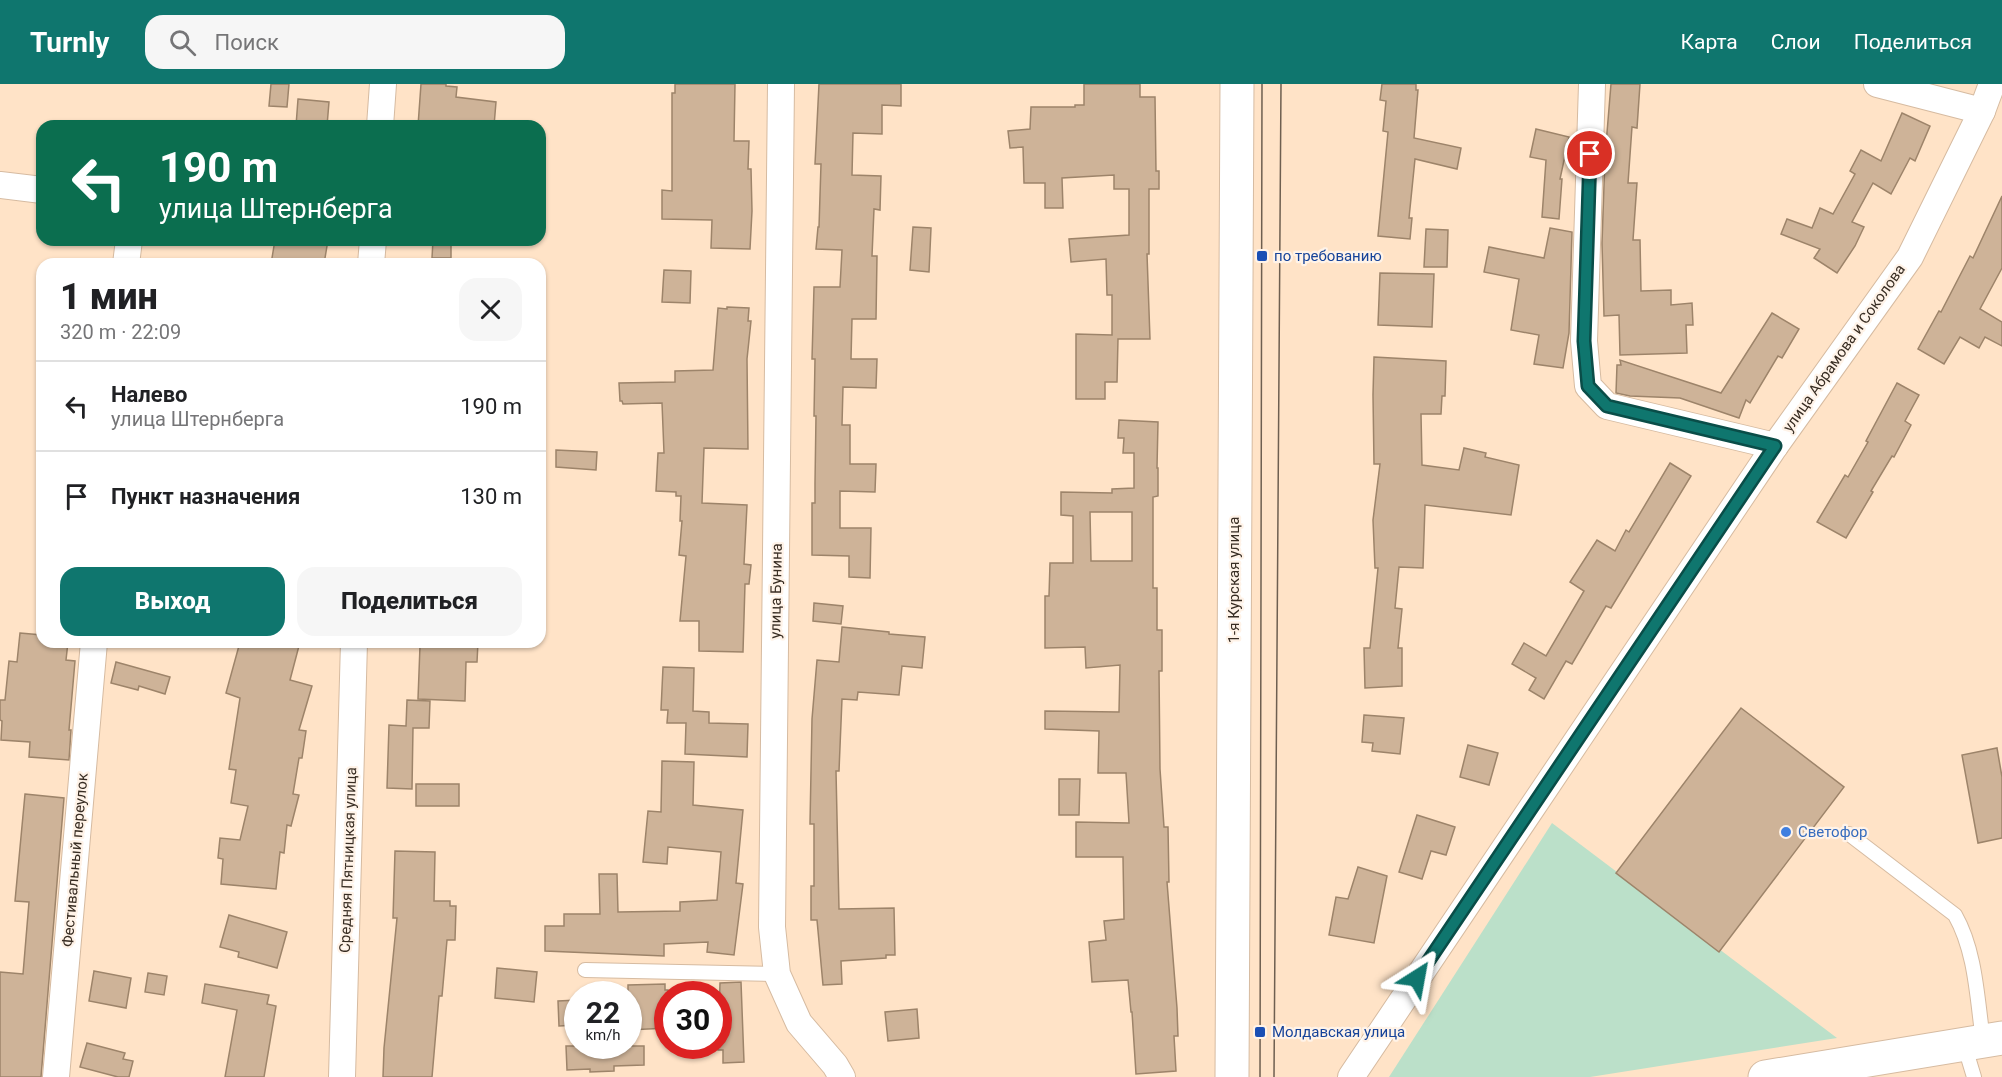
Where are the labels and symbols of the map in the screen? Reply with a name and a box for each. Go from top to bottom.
pin [1564,128,1615,179]
place label: по требованию [1274,247,1382,265]
marker: по требованию [1255,249,1269,263]
street label: улица Абрамова и Соколова [1779,261,1909,435]
street label: 1-я Курская улица [1225,517,1243,643]
street label: улица Бунина [766,543,786,639]
street label: Средняя Пятницкая улица [336,767,360,953]
street label: Фестивальный переулок [58,772,92,948]
place label: Светофор [1798,823,1868,841]
marker: Светофор [1779,825,1793,839]
position arrow [1385,946,1449,1010]
speed limit sign: 30 [654,981,732,1059]
place label: Молдавская улица [1272,1023,1405,1041]
marker: Молдавская улица [1253,1025,1267,1039]

